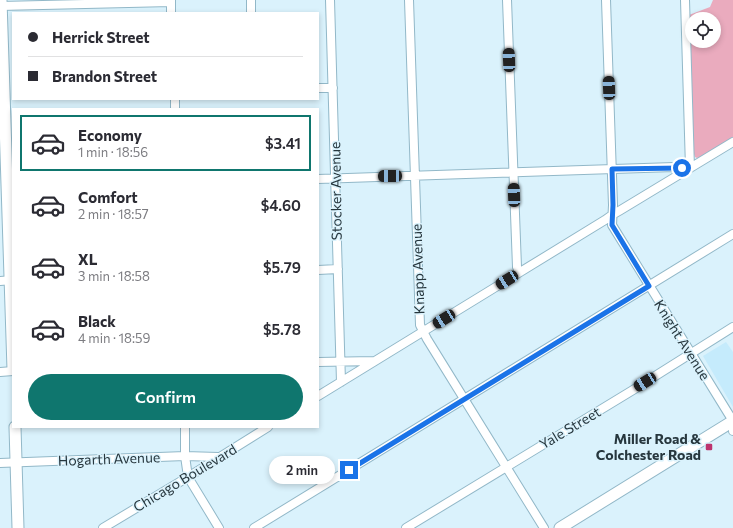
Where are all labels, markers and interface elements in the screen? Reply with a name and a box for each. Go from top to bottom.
map controls [685,12,721,48]
button: locate [685,12,721,48]
text: Herrick Street [52,28,150,46]
car [503,48,515,72]
text: Brandon Street [52,67,157,85]
car [603,76,615,100]
icon: car [30,125,66,161]
text: Economy [78,126,142,144]
text: $3.41 [265,134,301,152]
street label: Stocker Avenue [326,142,345,240]
text: 1 min · 18:56 [78,144,148,160]
route start [673,159,691,177]
car [378,170,402,182]
car [508,183,520,207]
icon: car [30,187,66,223]
text: Comfort [78,188,138,206]
text: $4.60 [261,196,301,214]
text: 2 min · 18:57 [78,206,149,222]
street label: Knapp Avenue [407,223,428,315]
icon: car [30,249,66,285]
text: XL [78,250,97,268]
text: $5.79 [263,258,301,276]
text: 3 min · 18:58 [78,268,150,284]
car [494,269,520,291]
street label: Knight Avenue [651,296,714,383]
car [431,308,457,330]
icon: car [30,311,66,347]
text: Black [78,312,116,330]
text: $5.78 [263,320,301,338]
text: 4 min · 18:59 [78,330,150,346]
car [632,371,658,393]
button: Confirm [28,374,303,420]
street label: Yale Street [536,403,604,452]
place label: Miller Road & Colchester Road [596,430,701,463]
street label: Chicago Boulevard [130,440,240,515]
marker: Miller Road & Colchester Road [704,442,714,452]
street label: Hogarth Avenue [58,448,160,469]
callout: 2 min [269,456,335,484]
route end [340,461,358,479]
text: 2 min [286,462,318,478]

